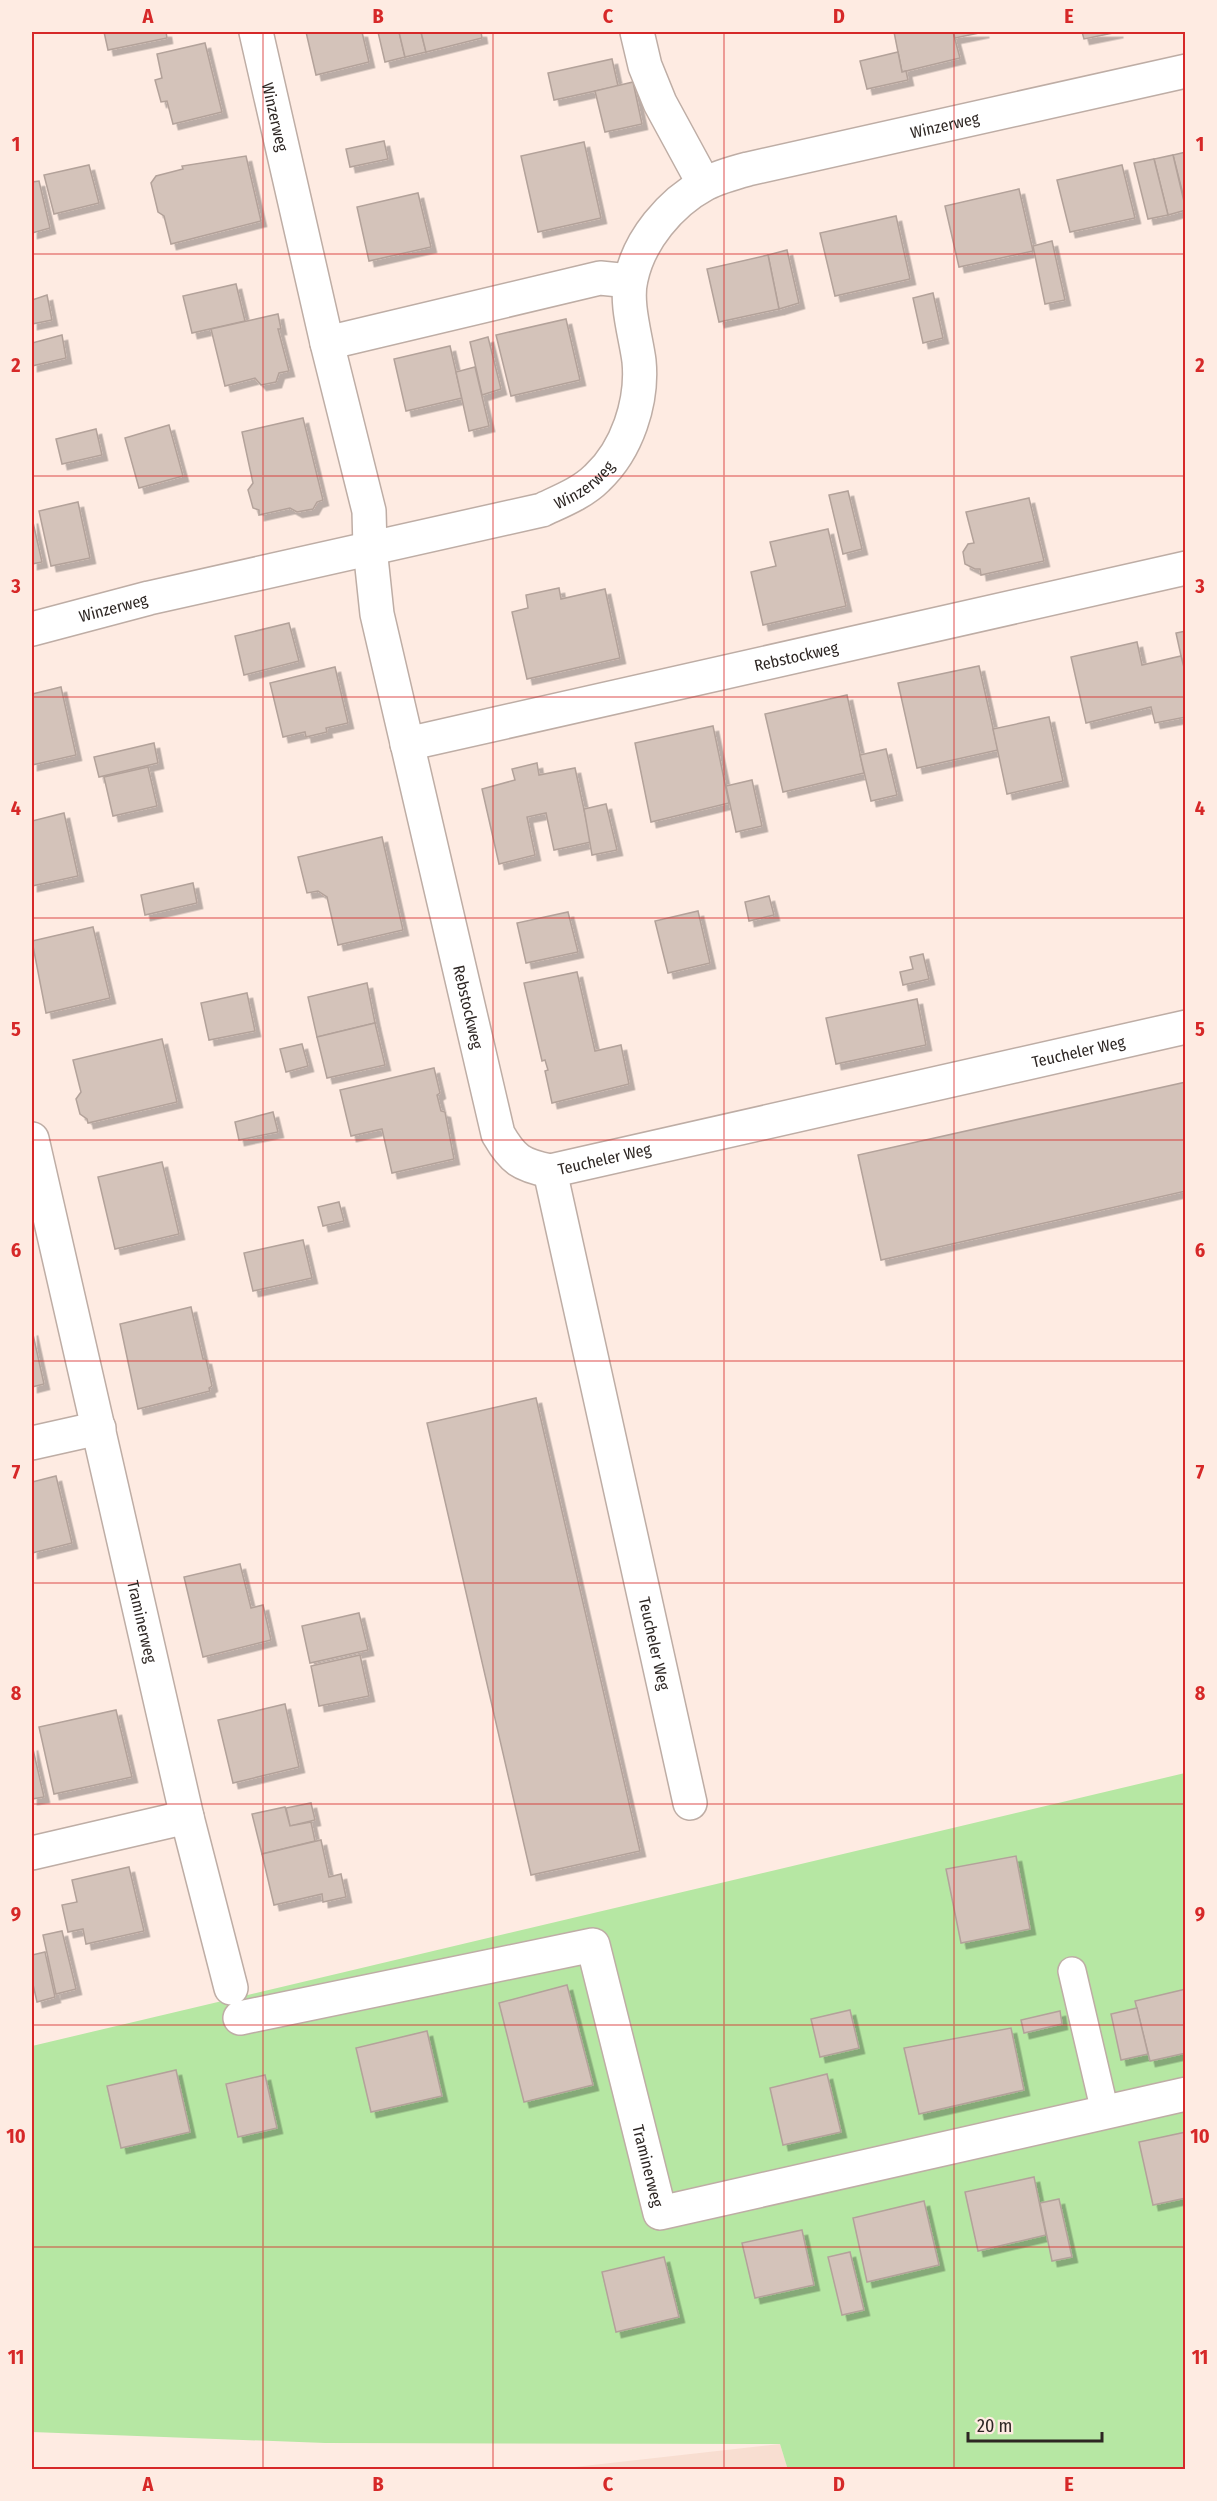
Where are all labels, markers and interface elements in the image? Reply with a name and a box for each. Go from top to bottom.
text: A [142,4,155,28]
text: B [372,4,384,28]
text: C [603,4,614,28]
text: D [833,4,845,28]
text: E [1064,4,1074,28]
street label: Winzerweg [258,81,292,154]
street label: Winzerweg [908,108,981,142]
text: 1 [12,132,20,156]
text: 1 [1196,132,1204,156]
text: 2 [10,353,21,377]
text: 2 [1194,353,1205,377]
street label: Winzerweg [551,457,619,513]
text: 3 [10,574,21,598]
text: 3 [1194,574,1205,598]
street label: Winzerweg [77,590,150,626]
street label: Rebstockweg [753,638,841,675]
text: 4 [11,796,21,820]
text: 4 [1195,796,1205,820]
street label: Rebstockweg [449,963,487,1051]
text: 5 [11,1017,21,1041]
text: 5 [1195,1017,1205,1041]
street label: Teucheler Weg [1030,1032,1127,1072]
street label: Teucheler Weg [556,1139,653,1179]
text: 6 [11,1238,21,1262]
text: 6 [1195,1238,1205,1262]
text: 7 [12,1460,21,1484]
text: 7 [1196,1460,1205,1484]
street label: Traminerweg [123,1579,161,1665]
street label: Teucheler Weg [635,1595,674,1692]
text: 8 [11,1681,22,1705]
text: 8 [1195,1681,1206,1705]
text: 9 [11,1902,21,1926]
text: 9 [1195,1902,1205,1926]
street label: Traminerweg [628,2123,667,2209]
text: 10 [6,2124,26,2148]
text: 10 [1190,2124,1210,2148]
text: 11 [8,2345,24,2369]
text: 11 [1192,2345,1208,2369]
scale bar [968,2405,1102,2443]
text: 20 m [977,2415,1012,2437]
text: A [142,2472,155,2496]
text: B [372,2472,384,2496]
text: C [603,2472,614,2496]
text: D [833,2472,845,2496]
text: E [1064,2472,1074,2496]

